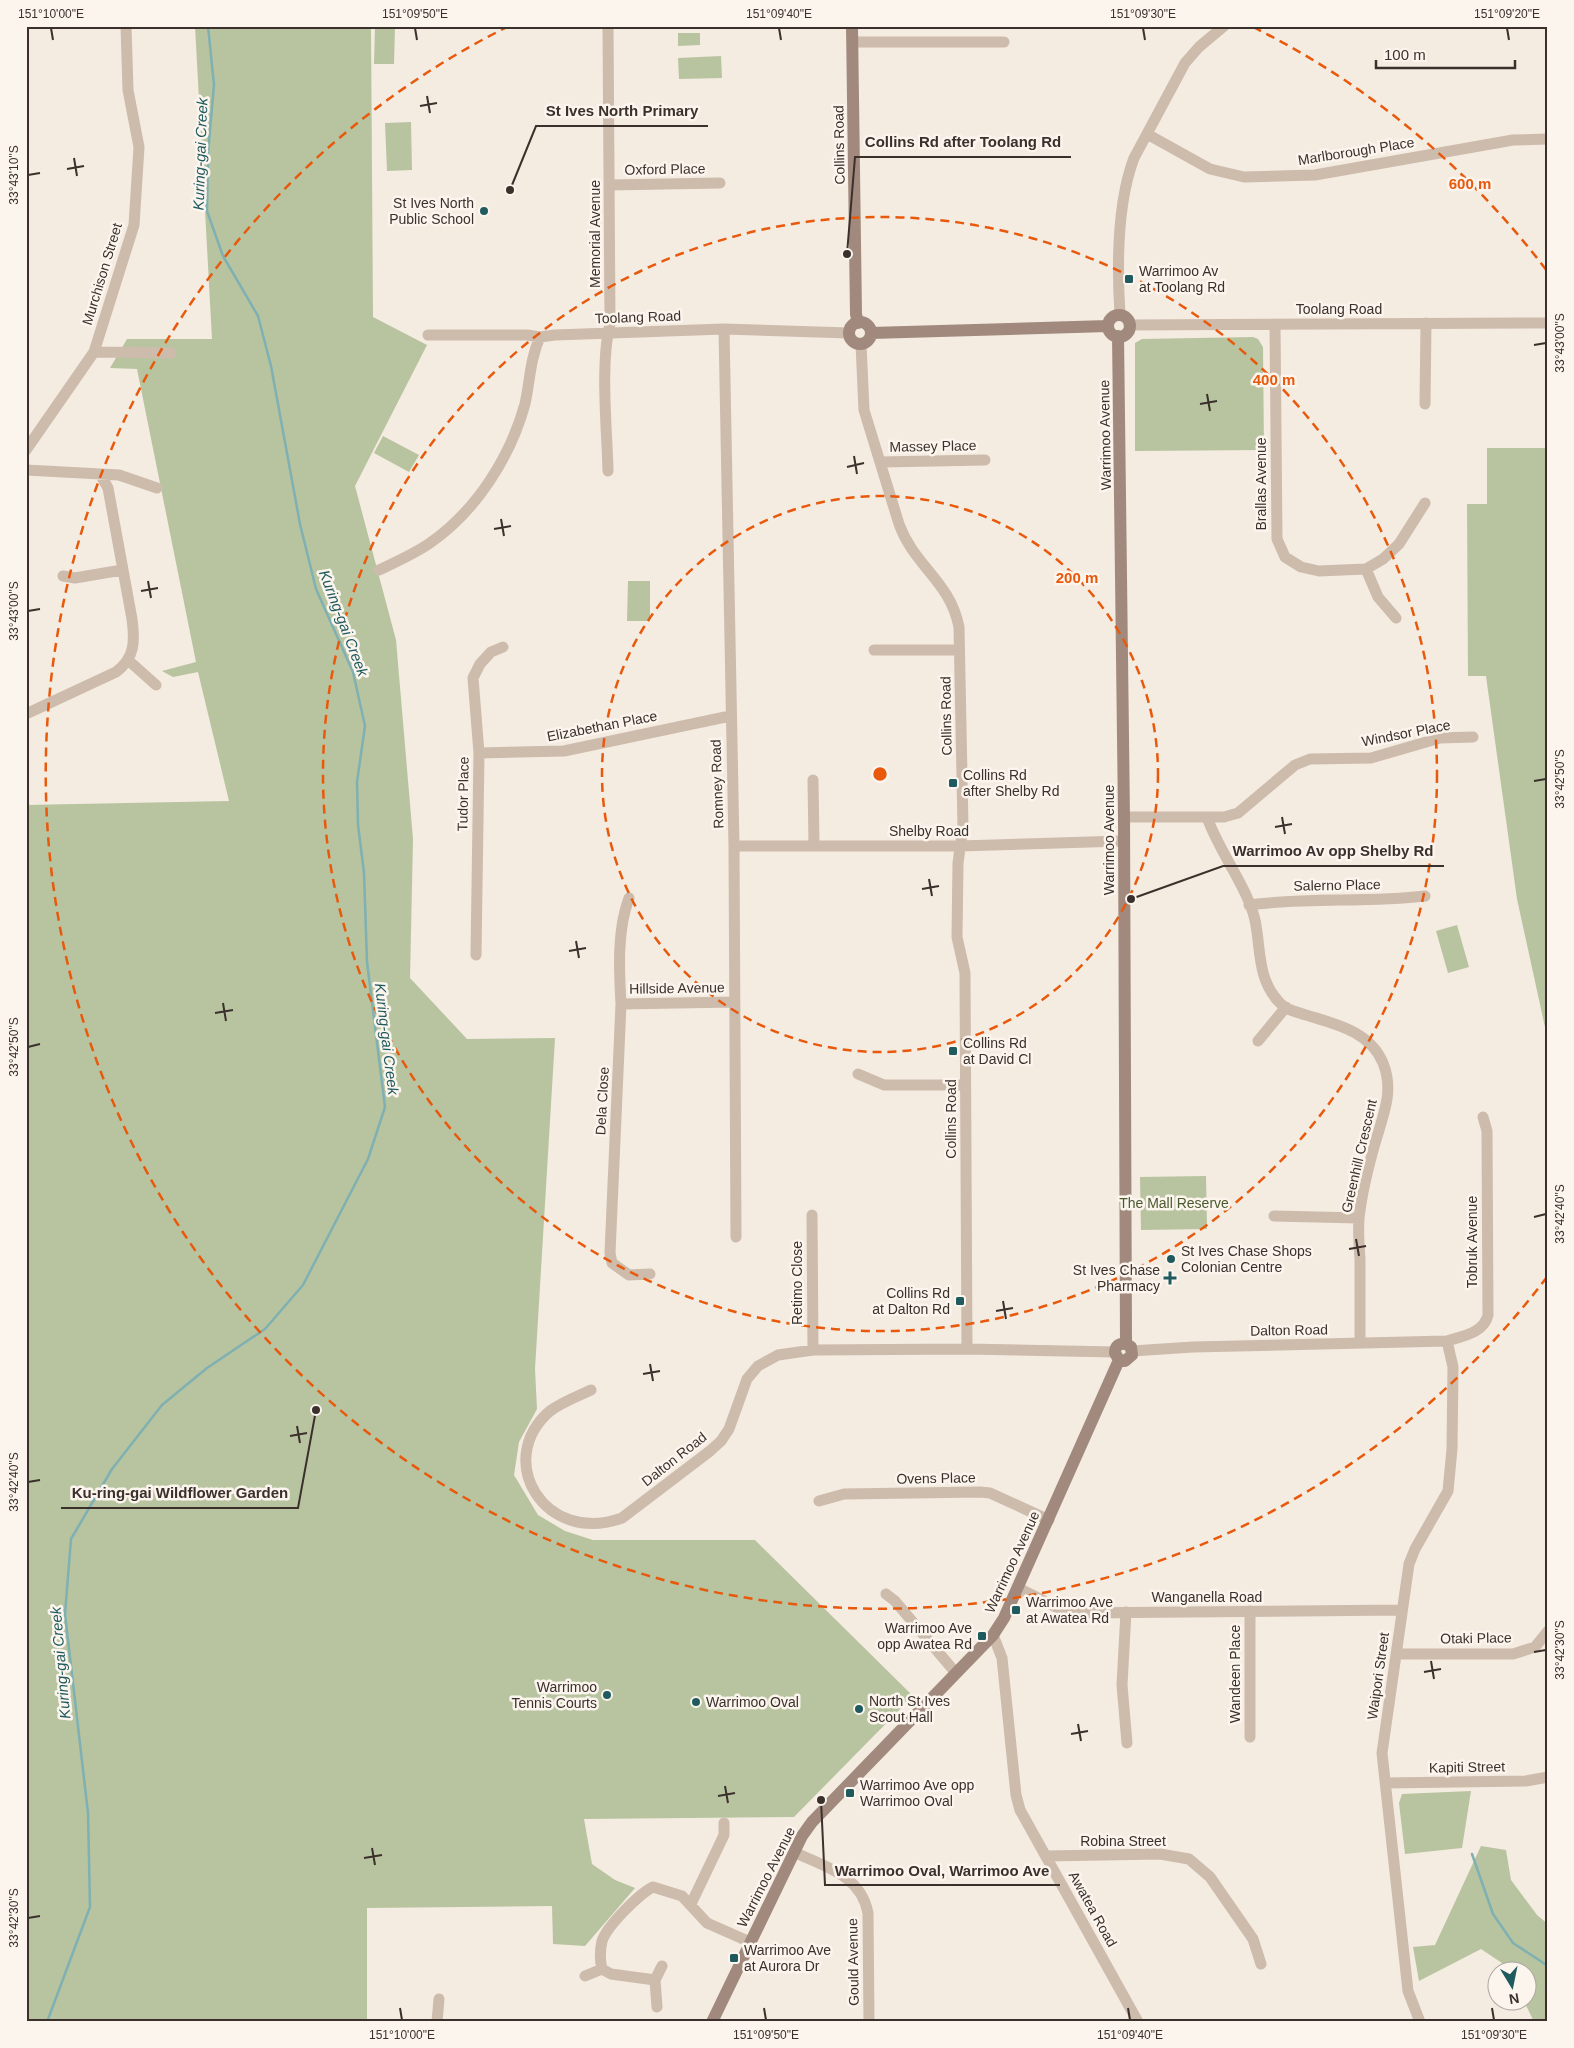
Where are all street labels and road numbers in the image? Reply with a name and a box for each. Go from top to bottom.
street label: Collins Road [830,105,848,185]
street label: Marlborough Place [1297,134,1415,168]
street label: Oxford Place [624,160,706,178]
street label: Memorial Avenue [587,180,603,288]
street label: Murchison Street [79,221,125,327]
street label: Toolang Road [1296,301,1382,317]
street label: Toolang Road [595,307,681,327]
street label: Warrimoo Avenue [1096,379,1114,490]
street label: Massey Place [889,437,977,455]
street label: Brallas Avenue [1253,437,1269,531]
street label: Collins Road [937,676,955,756]
street label: Elizabethan Place [545,707,659,745]
street label: Windsor Place [1360,716,1452,749]
street label: Romney Road [707,739,727,829]
street label: Tudor Place [454,756,472,832]
street label: Warrimoo Avenue [1101,785,1117,895]
street label: Shelby Road [889,823,969,839]
street label: Salerno Place [1293,876,1381,894]
street label: Hillside Avenue [629,979,725,997]
street label: Dela Close [592,1066,612,1136]
street label: Collins Road [943,1079,959,1159]
street label: Greenhill Crescent [1338,1098,1380,1214]
street label: Tobruk Avenue [1464,1196,1480,1288]
street label: Retimo Close [789,1241,805,1325]
street label: Dalton Road [1250,1321,1328,1339]
street label: Dalton Road [638,1429,710,1489]
street label: Ovens Place [896,1469,976,1487]
street label: Warrimoo Avenue [981,1508,1043,1615]
street label: Wanganella Road [1152,1589,1262,1605]
street label: Wandeen Place [1227,1625,1243,1723]
street label: Otaki Place [1440,1629,1512,1647]
street label: Waipori Street [1364,1631,1392,1721]
street label: Kapiti Street [1429,1758,1505,1776]
street label: Warrimoo Avenue [734,1824,798,1930]
street label: Robina Street [1080,1833,1166,1849]
street label: Awatea Road [1066,1868,1120,1950]
street label: Gould Avenue [844,1918,862,2006]

